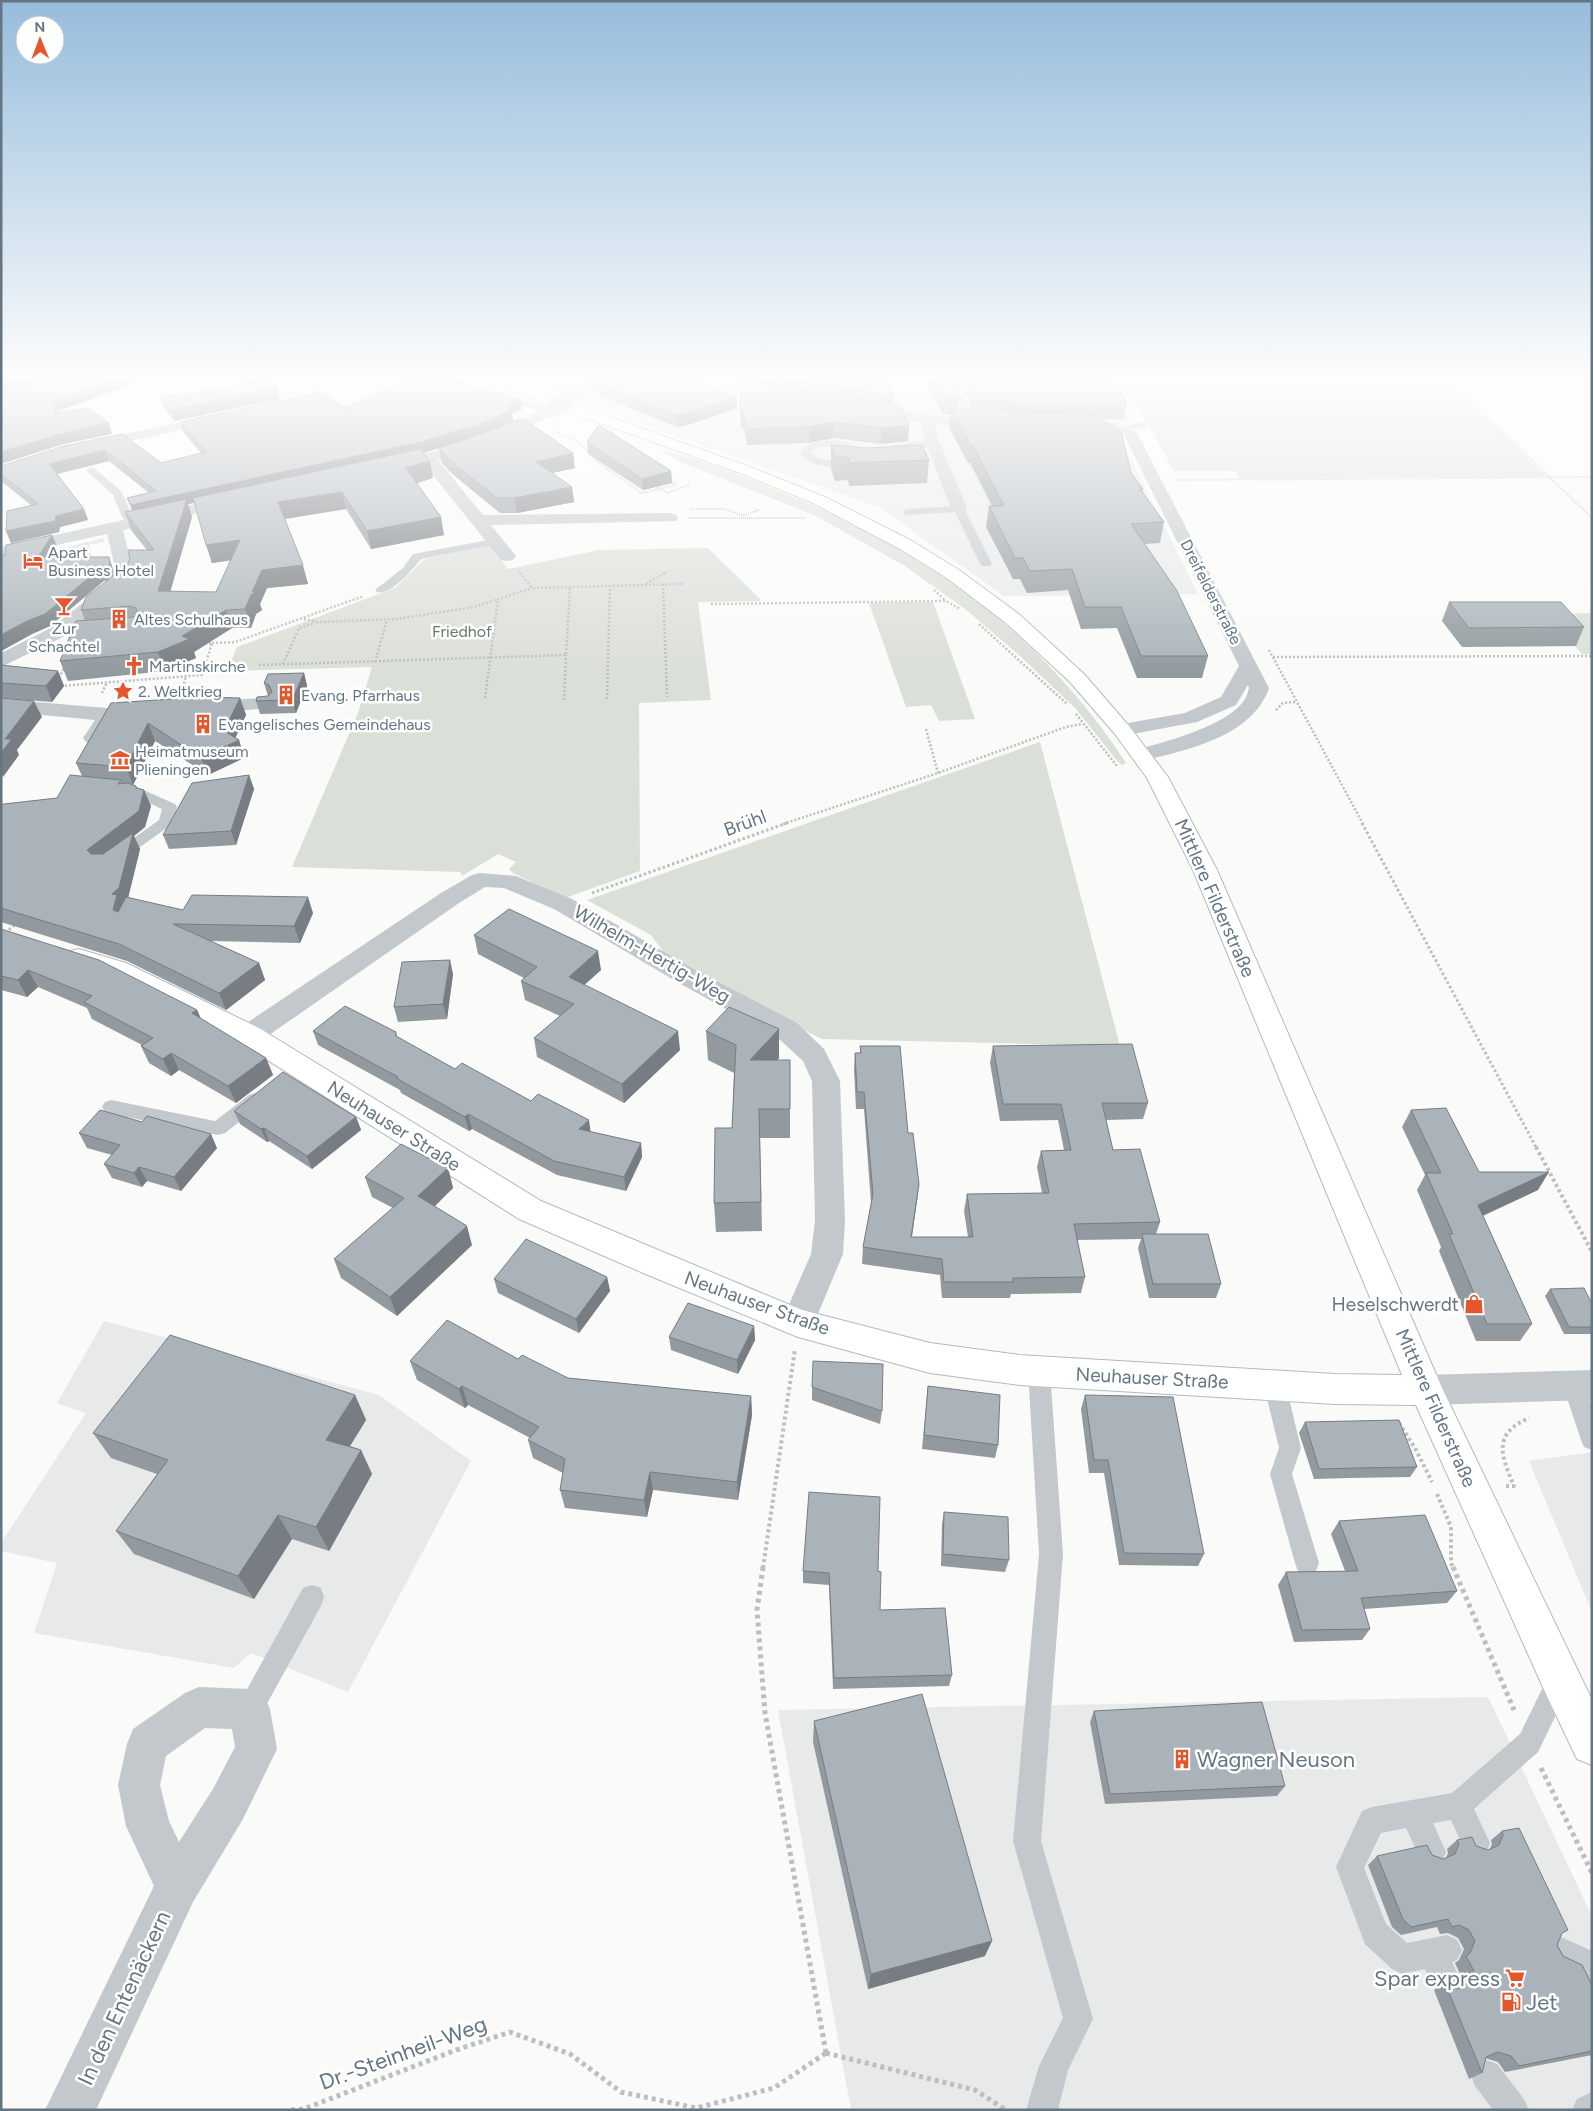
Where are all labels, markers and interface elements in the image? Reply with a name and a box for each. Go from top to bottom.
north arrow [15,15,65,65]
text: N [34,19,45,36]
street label: Dreifelderstraße [1176,536,1246,648]
place label: Apart Business Hotel [48,543,154,580]
hotel icon: Apart Business Hotel [22,550,44,572]
bar icon: Zur Schachtel [53,595,75,617]
building icon: Altes Schulhaus [108,608,130,630]
place label: Altes Schulhaus [134,610,248,629]
place label: Zur Schachtel [28,619,100,656]
park label: Friedhof [432,622,492,641]
church icon: Martinskirche [123,655,145,677]
place label: Martinskirche [149,657,246,676]
place icon: 2. Weltkrieg [112,680,134,702]
place label: 2. Weltkrieg [138,682,222,701]
building icon: Evang. Pfarrhaus [275,684,297,706]
place label: Evang. Pfarrhaus [301,686,420,705]
building icon: Evangelisches Gemeindehaus [192,713,214,735]
place label: Evangelisches Gemeindehaus [218,715,431,734]
place label: Heimatmuseum Plieningen [135,742,249,779]
museum icon: Heimatmuseum Plieningen [109,749,131,771]
street label: Brühl [721,805,769,841]
street label: Mittlere Filderstraße [1170,815,1260,981]
street label: Wilhelm-Hertig-Weg [570,900,734,1008]
street label: Neuhauser Straße [323,1076,465,1176]
street label: Neuhauser Straße [681,1266,833,1340]
place label: Heselschwerdt [1332,1293,1459,1316]
shop icon: Heselschwerdt [1463,1293,1485,1315]
street label: Mittlere Filderstraße [1391,1325,1481,1491]
street label: Neuhauser Straße [1075,1363,1229,1393]
place label: Wagner Neuson [1197,1746,1355,1773]
building icon: Wagner Neuson [1171,1748,1193,1770]
street label: In den Entenäckern [72,1906,176,2090]
place label: Spar express [1374,1965,1500,1992]
supermarket icon: Spar express [1504,1967,1526,1989]
place label: Jet [1526,1989,1558,2016]
fuel station icon: Jet [1500,1991,1522,2013]
street label: Dr.-Steinheil-Weg [316,2010,490,2096]

